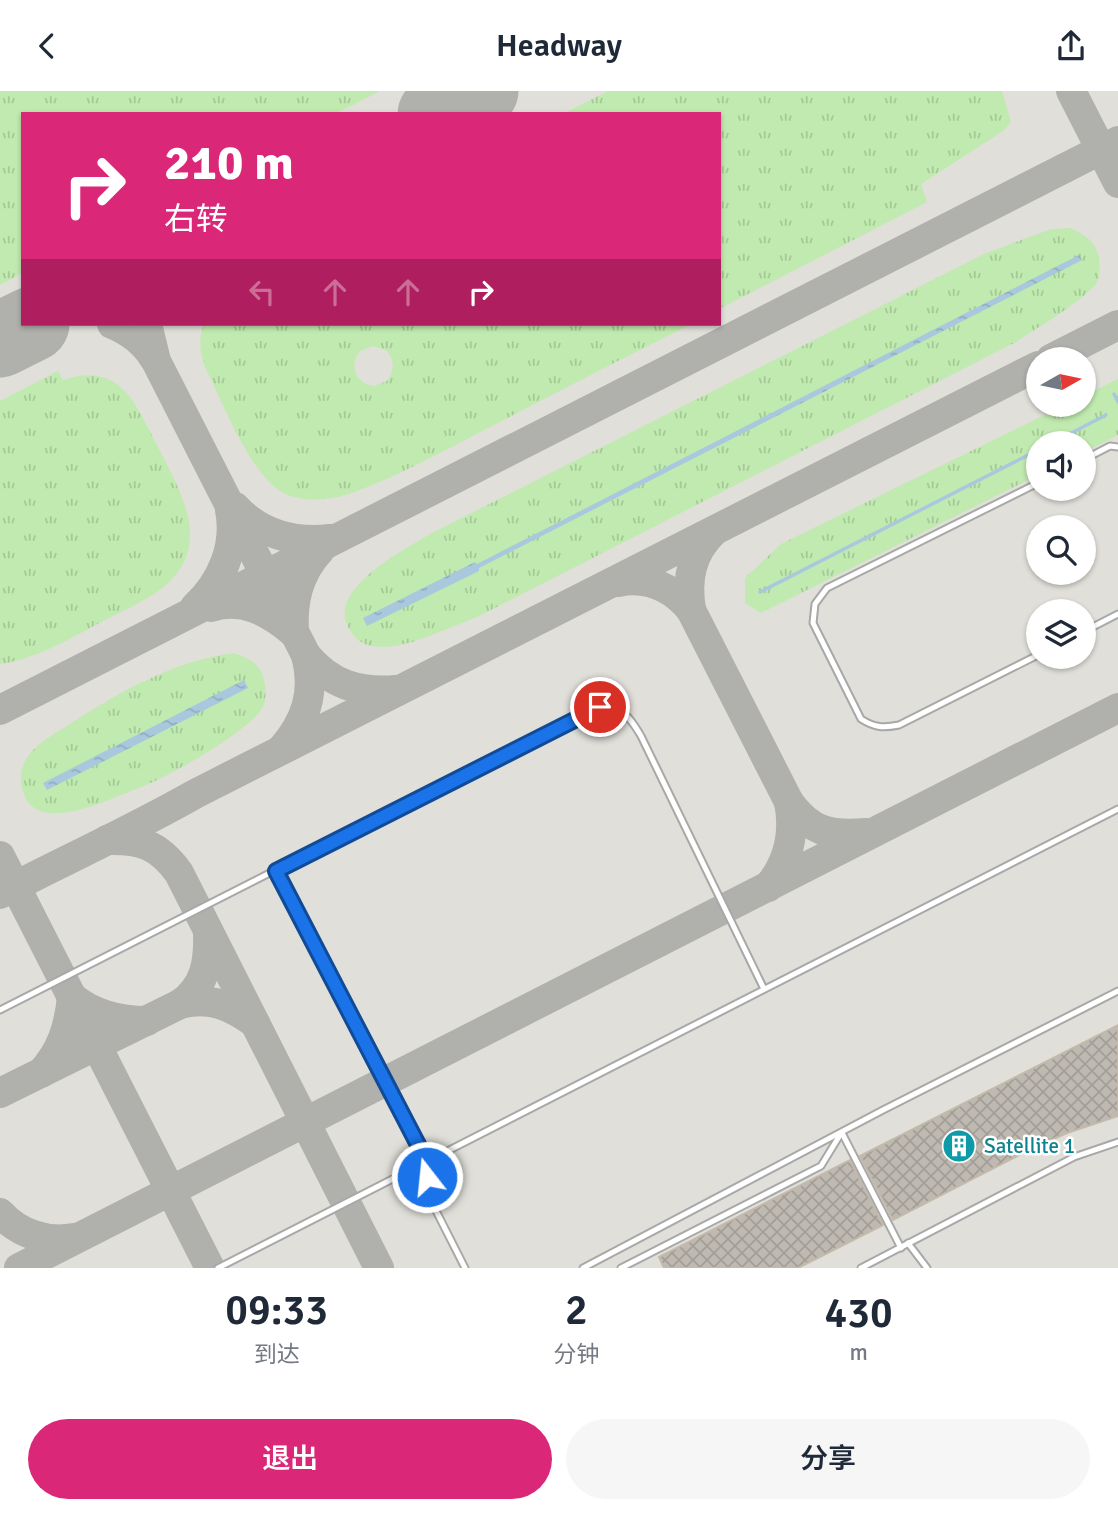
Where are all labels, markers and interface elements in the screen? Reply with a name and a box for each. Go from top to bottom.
text: Headway [496,26,622,65]
icon: back [28,27,66,65]
icon: share [1052,27,1090,65]
text: 210 m [164,133,294,193]
icon: right [49,140,140,231]
text: 右转 [164,200,228,239]
icon: left [243,273,281,311]
icon: ahead [316,273,354,311]
icon: ahead [389,273,427,311]
icon: right [462,273,500,311]
north arrow [1026,347,1096,417]
map controls [1026,347,1096,669]
button: sound [1026,431,1096,501]
button: search [1026,515,1096,585]
button: layers [1026,599,1096,669]
pin [570,677,630,737]
icon: arrive [581,688,619,726]
building icon: Satellite 1 [940,1127,978,1165]
place label: Satellite 1 [984,1133,1075,1159]
position arrow [390,1140,464,1214]
text: 09:33 [225,1285,328,1336]
text: 2 [565,1285,588,1336]
text: 430 [825,1288,893,1339]
text: m [849,1338,868,1367]
text: 到达 [254,1340,300,1369]
text: 分钟 [553,1340,599,1369]
button: 退出 [28,1419,552,1499]
button: 分享 [566,1419,1090,1499]

